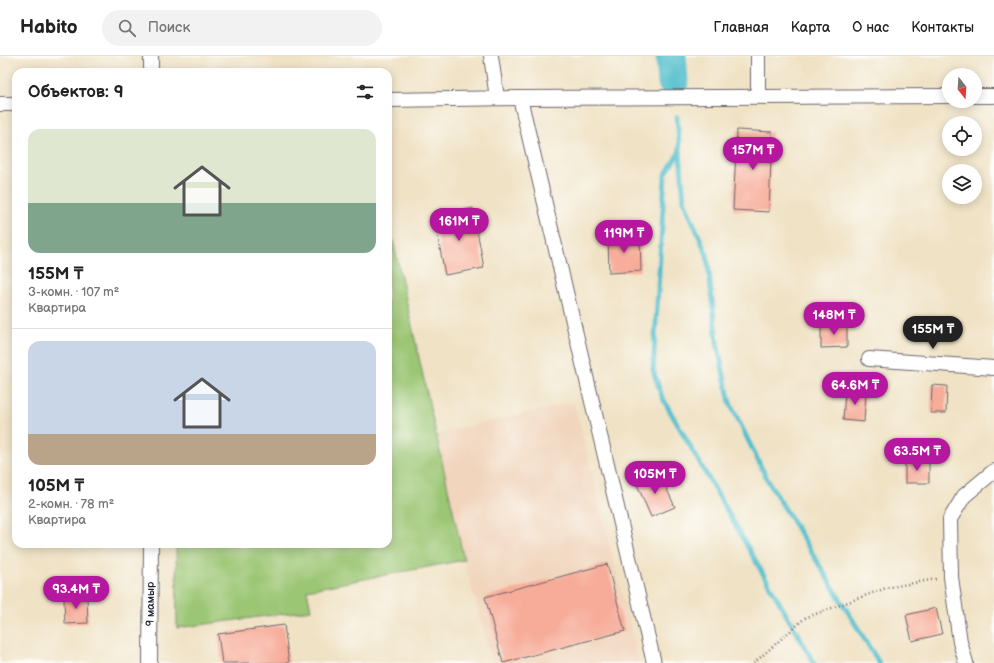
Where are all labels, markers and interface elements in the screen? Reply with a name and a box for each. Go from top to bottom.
search box [102,10,382,46]
text: Habito [20,16,78,39]
icon: search [116,17,138,39]
text: Поиск [148,18,190,37]
text: Главная [714,19,769,36]
text: Карта [791,19,830,36]
text: О нас [852,19,889,36]
text: Контакты [911,19,974,36]
north arrow [942,68,982,108]
map controls [942,68,982,204]
icon: filters [354,81,376,103]
text: Объектов: 9 [28,82,124,102]
button: locate [942,116,982,156]
pin: 157M ₸ [720,137,786,171]
text: 157M ₸ [732,142,774,158]
icon: home [166,155,238,227]
button: layers [942,164,982,204]
pin: 161M ₸ [426,208,492,242]
text: 161M ₸ [439,213,479,229]
pin: 119M ₸ [591,220,657,254]
text: 119M ₸ [604,225,644,241]
text: 155M ₸ [28,264,83,284]
text: 3-комн. · 107 m² [28,284,119,300]
text: Квартира [28,300,86,316]
pin: 148M ₸ [801,302,867,336]
text: 148M ₸ [813,307,855,323]
pin: 155M ₸ [900,316,966,350]
text: 155M ₸ [912,321,954,337]
icon: home [166,367,238,439]
pin: 64.6M ₸ [818,372,892,406]
text: 64.6M ₸ [831,377,879,393]
pin: 63.5M ₸ [880,438,954,472]
text: 63.5M ₸ [893,443,941,459]
pin: 105M ₸ [622,461,688,495]
text: 105M ₸ [634,466,676,482]
text: 105M ₸ [28,476,84,496]
text: 2-комн. · 78 m² [28,496,114,512]
text: Квартира [28,512,86,528]
pin: 93.4M ₸ [39,576,113,610]
text: 93.4M ₸ [52,581,100,597]
street label: 9 мамыр [144,581,157,626]

